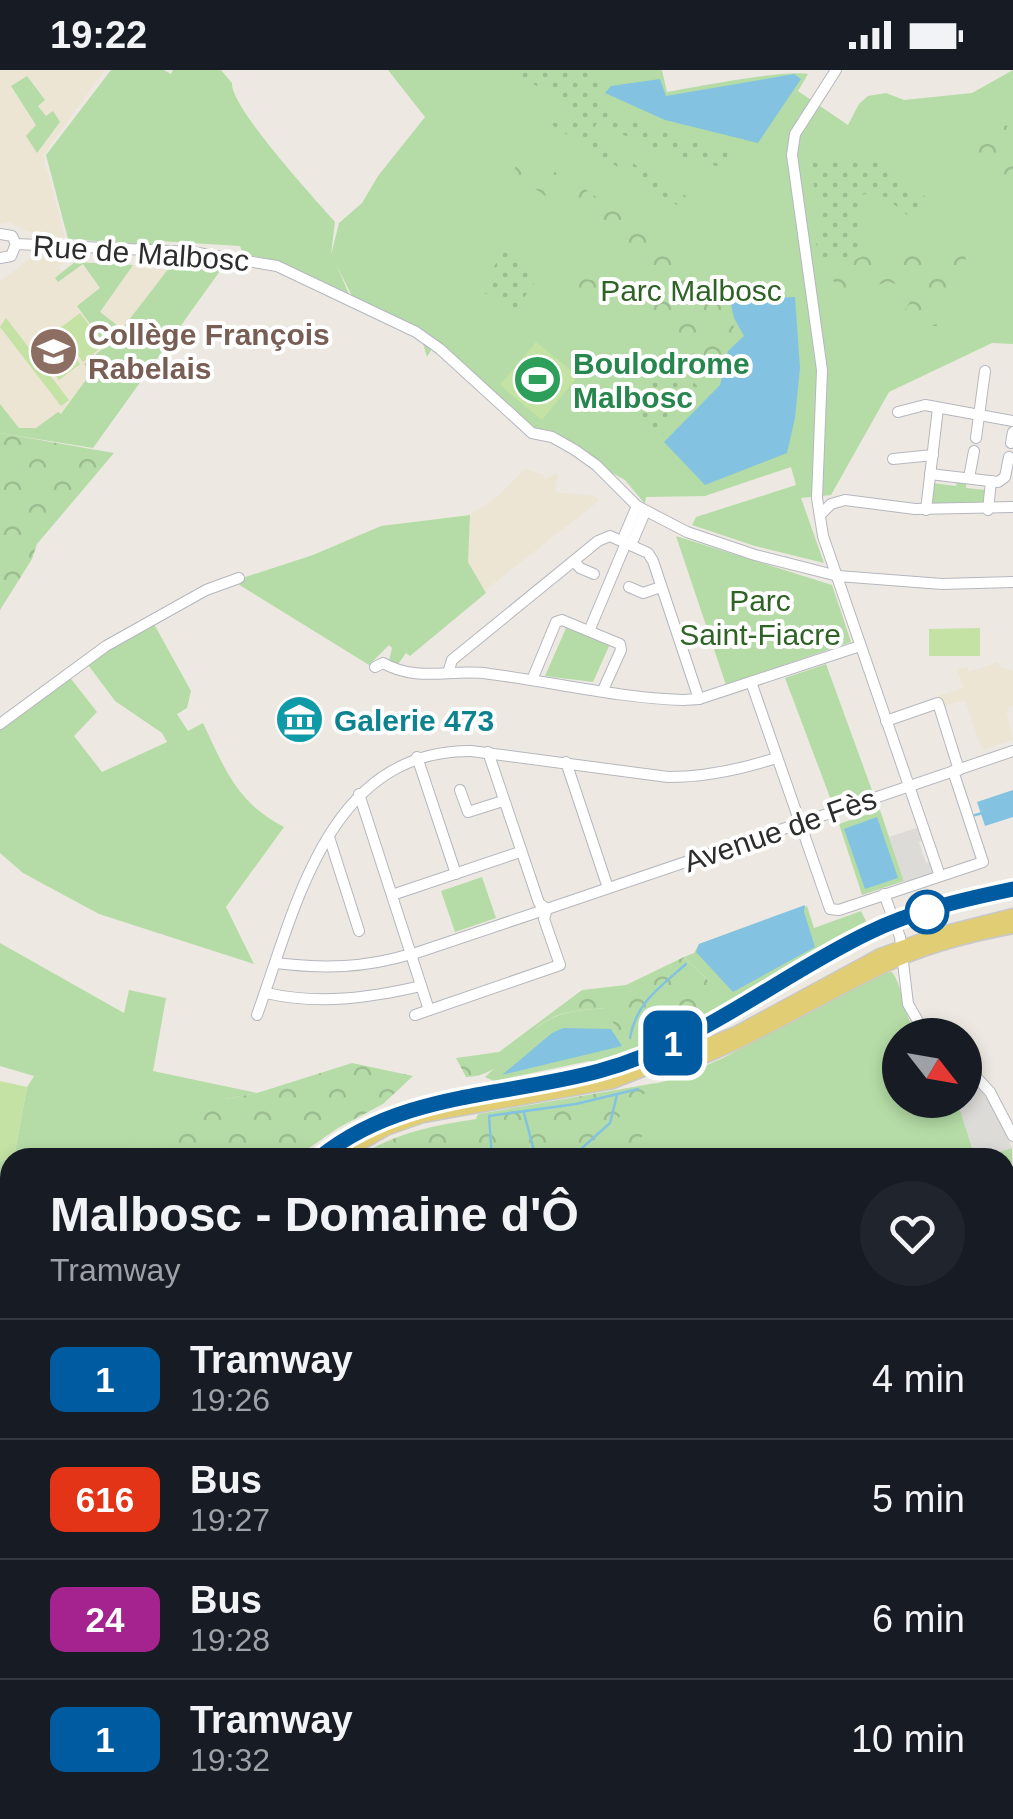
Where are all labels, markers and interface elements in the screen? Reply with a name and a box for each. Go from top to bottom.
text: 19:22 [50,14,147,56]
street label: Rue de Malbosc [32,229,250,277]
park label: Parc Malbosc [600,274,782,307]
place label: Collège François Rabelais [88,318,330,385]
school or university icon: Collège François Rabelais [27,325,79,377]
place label: Boulodrome Malbosc [573,347,750,414]
sports icon: Boulodrome Malbosc [512,354,564,406]
park label: Parc Saint-Fiacre [679,584,841,651]
museum icon: Galerie 473 [273,694,325,746]
place label: Galerie 473 [334,704,494,737]
street label: Avenue de Fès [679,782,881,878]
unlabelled marker [906,891,948,933]
line badge: 1 [640,1010,706,1076]
north arrow [882,1018,982,1118]
map controls [882,1018,982,1118]
text: 1 [663,1024,683,1063]
button: heart [860,1181,965,1286]
text: Malbosc - Domaine d'Ô [50,1188,579,1241]
text: Tramway [50,1252,180,1288]
text: Tramway [190,1339,353,1381]
text: 4 min [872,1358,965,1400]
text: 1 [95,1360,115,1399]
text: 19:26 [190,1382,270,1418]
text: Bus [190,1459,262,1501]
text: 5 min [872,1478,965,1520]
text: 616 [76,1480,134,1519]
text: 19:27 [190,1502,270,1538]
text: Bus [190,1579,262,1621]
text: 6 min [872,1598,965,1640]
text: 24 [86,1600,124,1639]
text: 19:28 [190,1622,270,1658]
text: Tramway [190,1699,353,1741]
text: 10 min [851,1718,965,1760]
text: 1 [95,1720,115,1759]
text: 19:32 [190,1742,270,1778]

